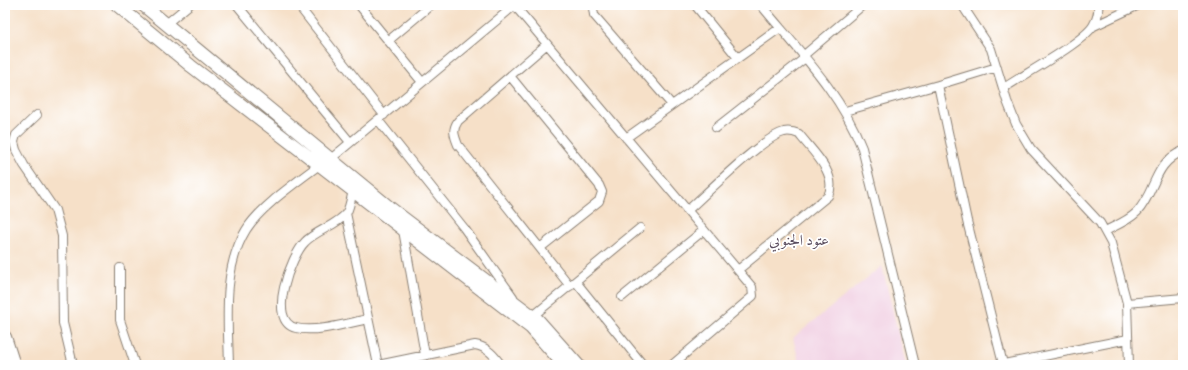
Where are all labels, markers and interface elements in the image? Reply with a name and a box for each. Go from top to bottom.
district label: عتود الجنوبي [769,231,829,252]

